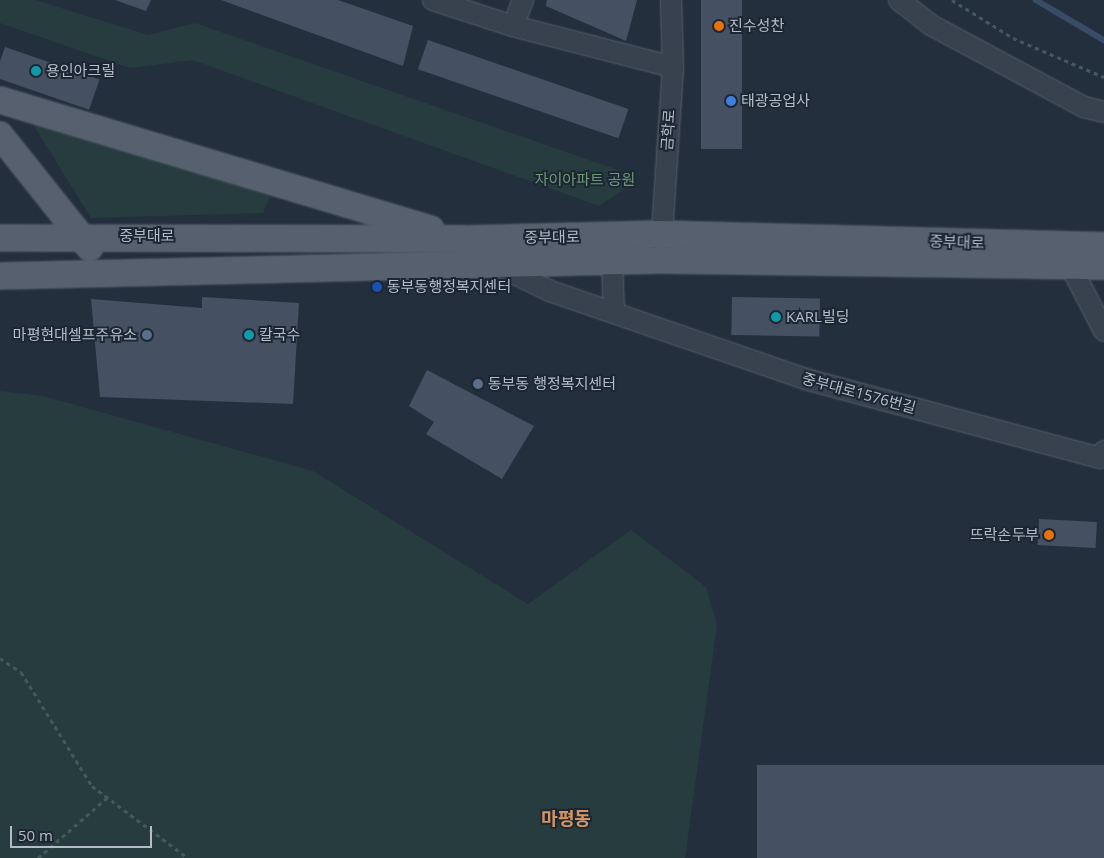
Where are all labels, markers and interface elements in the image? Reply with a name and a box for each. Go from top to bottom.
place label: 진수성찬 [729,17,784,35]
marker: 진수성찬 [713,20,725,32]
place label: 용인아크릴 [46,62,115,80]
marker: 용인아크릴 [30,65,42,77]
place label: 태광공업사 [741,92,810,110]
marker: 태광공업사 [725,95,737,107]
street label: 금학로 [658,109,678,151]
park label: 자이아파트 공원 [535,171,635,189]
street label: 중부대로 [119,227,175,245]
street label: 중부대로 [524,228,580,246]
street label: 중부대로 [929,232,985,252]
place label: 동부동행정복지센터 [387,278,511,296]
marker: 동부동행정복지센터 [371,281,383,293]
place label: KARL빌딩 [786,308,849,326]
marker: KARL빌딩 [770,311,782,323]
place label: 마평현대셀프주유소 [13,326,137,344]
place label: 칼국수 [259,326,300,344]
marker: 마평현대셀프주유소 [141,329,153,341]
marker: 칼국수 [243,329,255,341]
street label: 중부대로1576번길 [800,369,918,417]
place label: 동부동 행정복지센터 [488,375,616,393]
marker: 동부동 행정복지센터 [472,378,484,390]
place label: 뜨락손두부 [970,526,1039,544]
marker: 뜨락손두부 [1043,529,1055,541]
district label: 마평동 [541,807,591,829]
scale bar [12,816,155,848]
text: 50 m [18,825,53,845]

